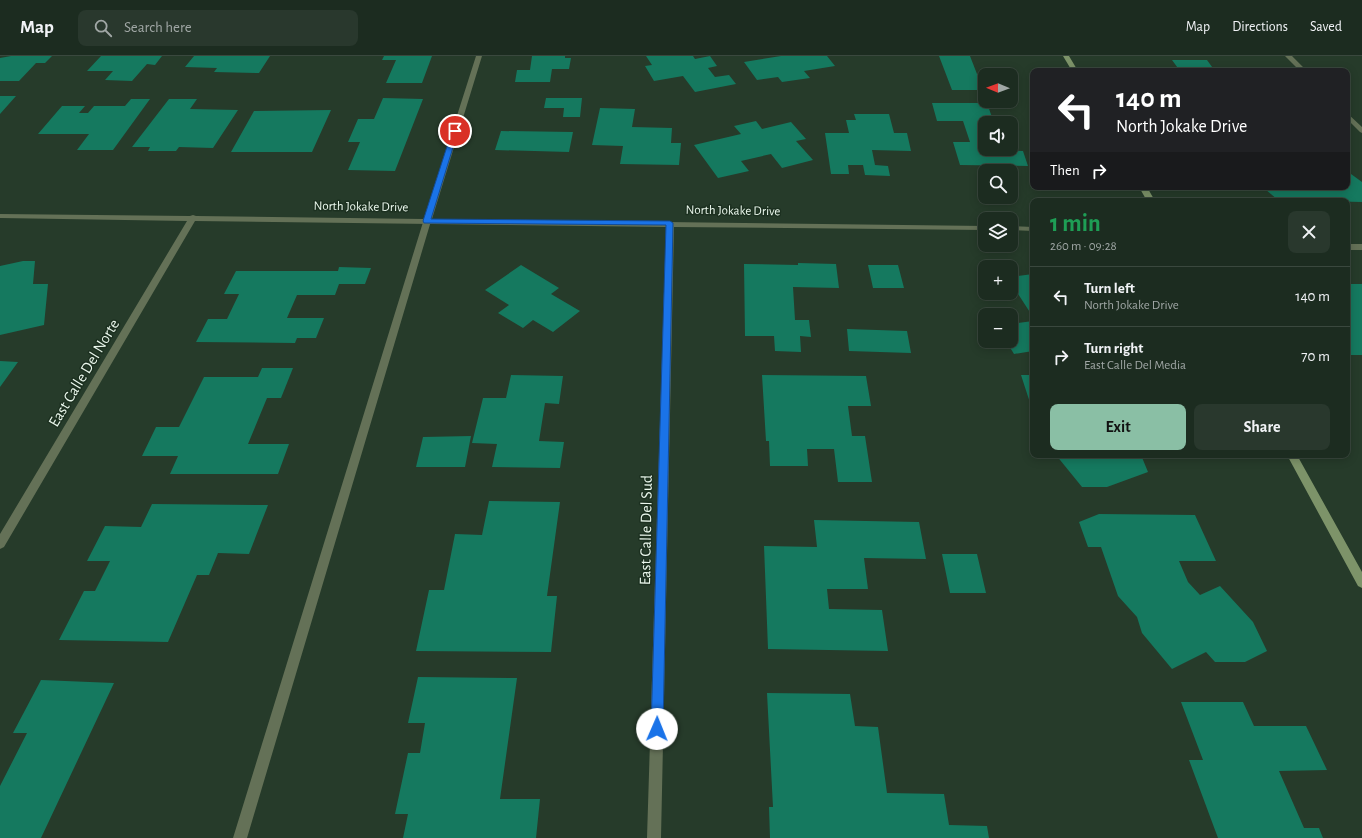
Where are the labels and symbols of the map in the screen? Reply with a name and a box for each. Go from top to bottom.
north arrow [978,68,1018,108]
pin [438,114,472,148]
street label: North Jokake Drive [313,200,409,214]
street label: North Jokake Drive [685,204,781,218]
street label: East Calle Del Norte [46,317,122,429]
street label: East Calle Del Sud [637,475,655,585]
position arrow [636,708,678,750]

